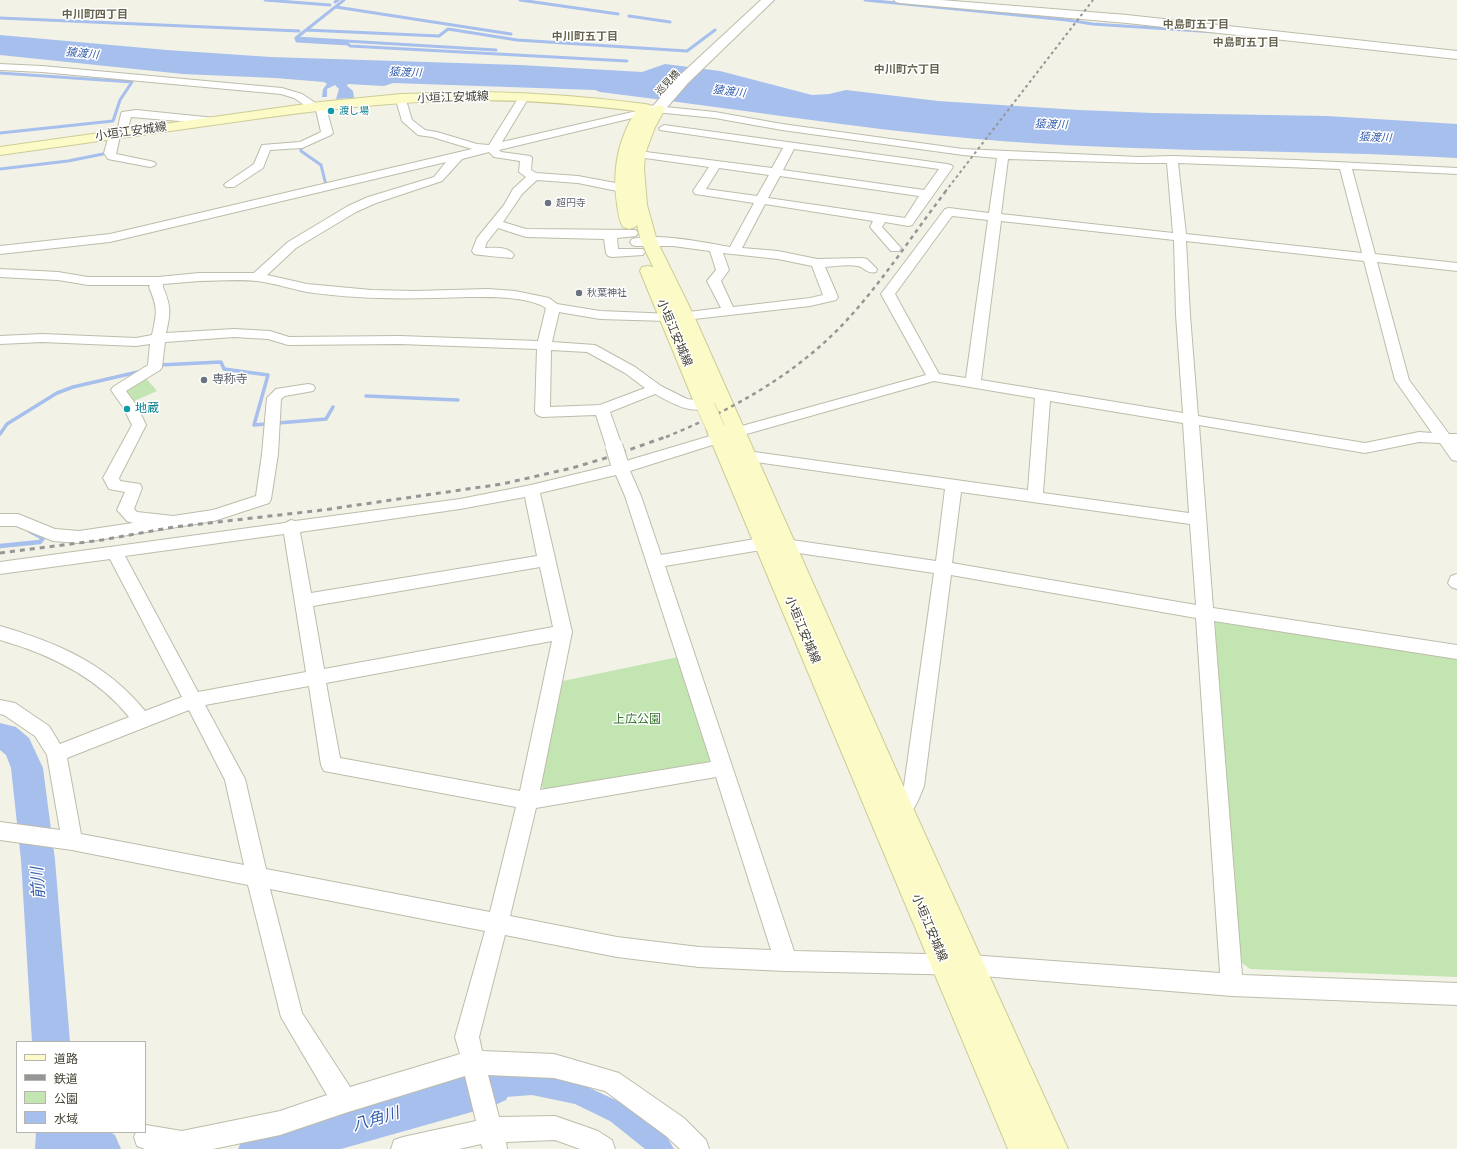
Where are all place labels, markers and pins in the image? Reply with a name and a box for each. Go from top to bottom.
place label: 渡し場 [339,105,369,117]
marker: 渡し場 [326,106,336,116]
place label: 超円寺 [556,197,586,209]
marker: 超円寺 [543,198,553,208]
place label: 秋葉神社 [587,287,627,299]
marker: 秋葉神社 [574,288,584,298]
place label: 専称寺 [212,373,248,387]
marker: 専称寺 [199,375,209,385]
place label: 地蔵 [135,402,159,416]
marker: 地蔵 [122,404,132,414]

